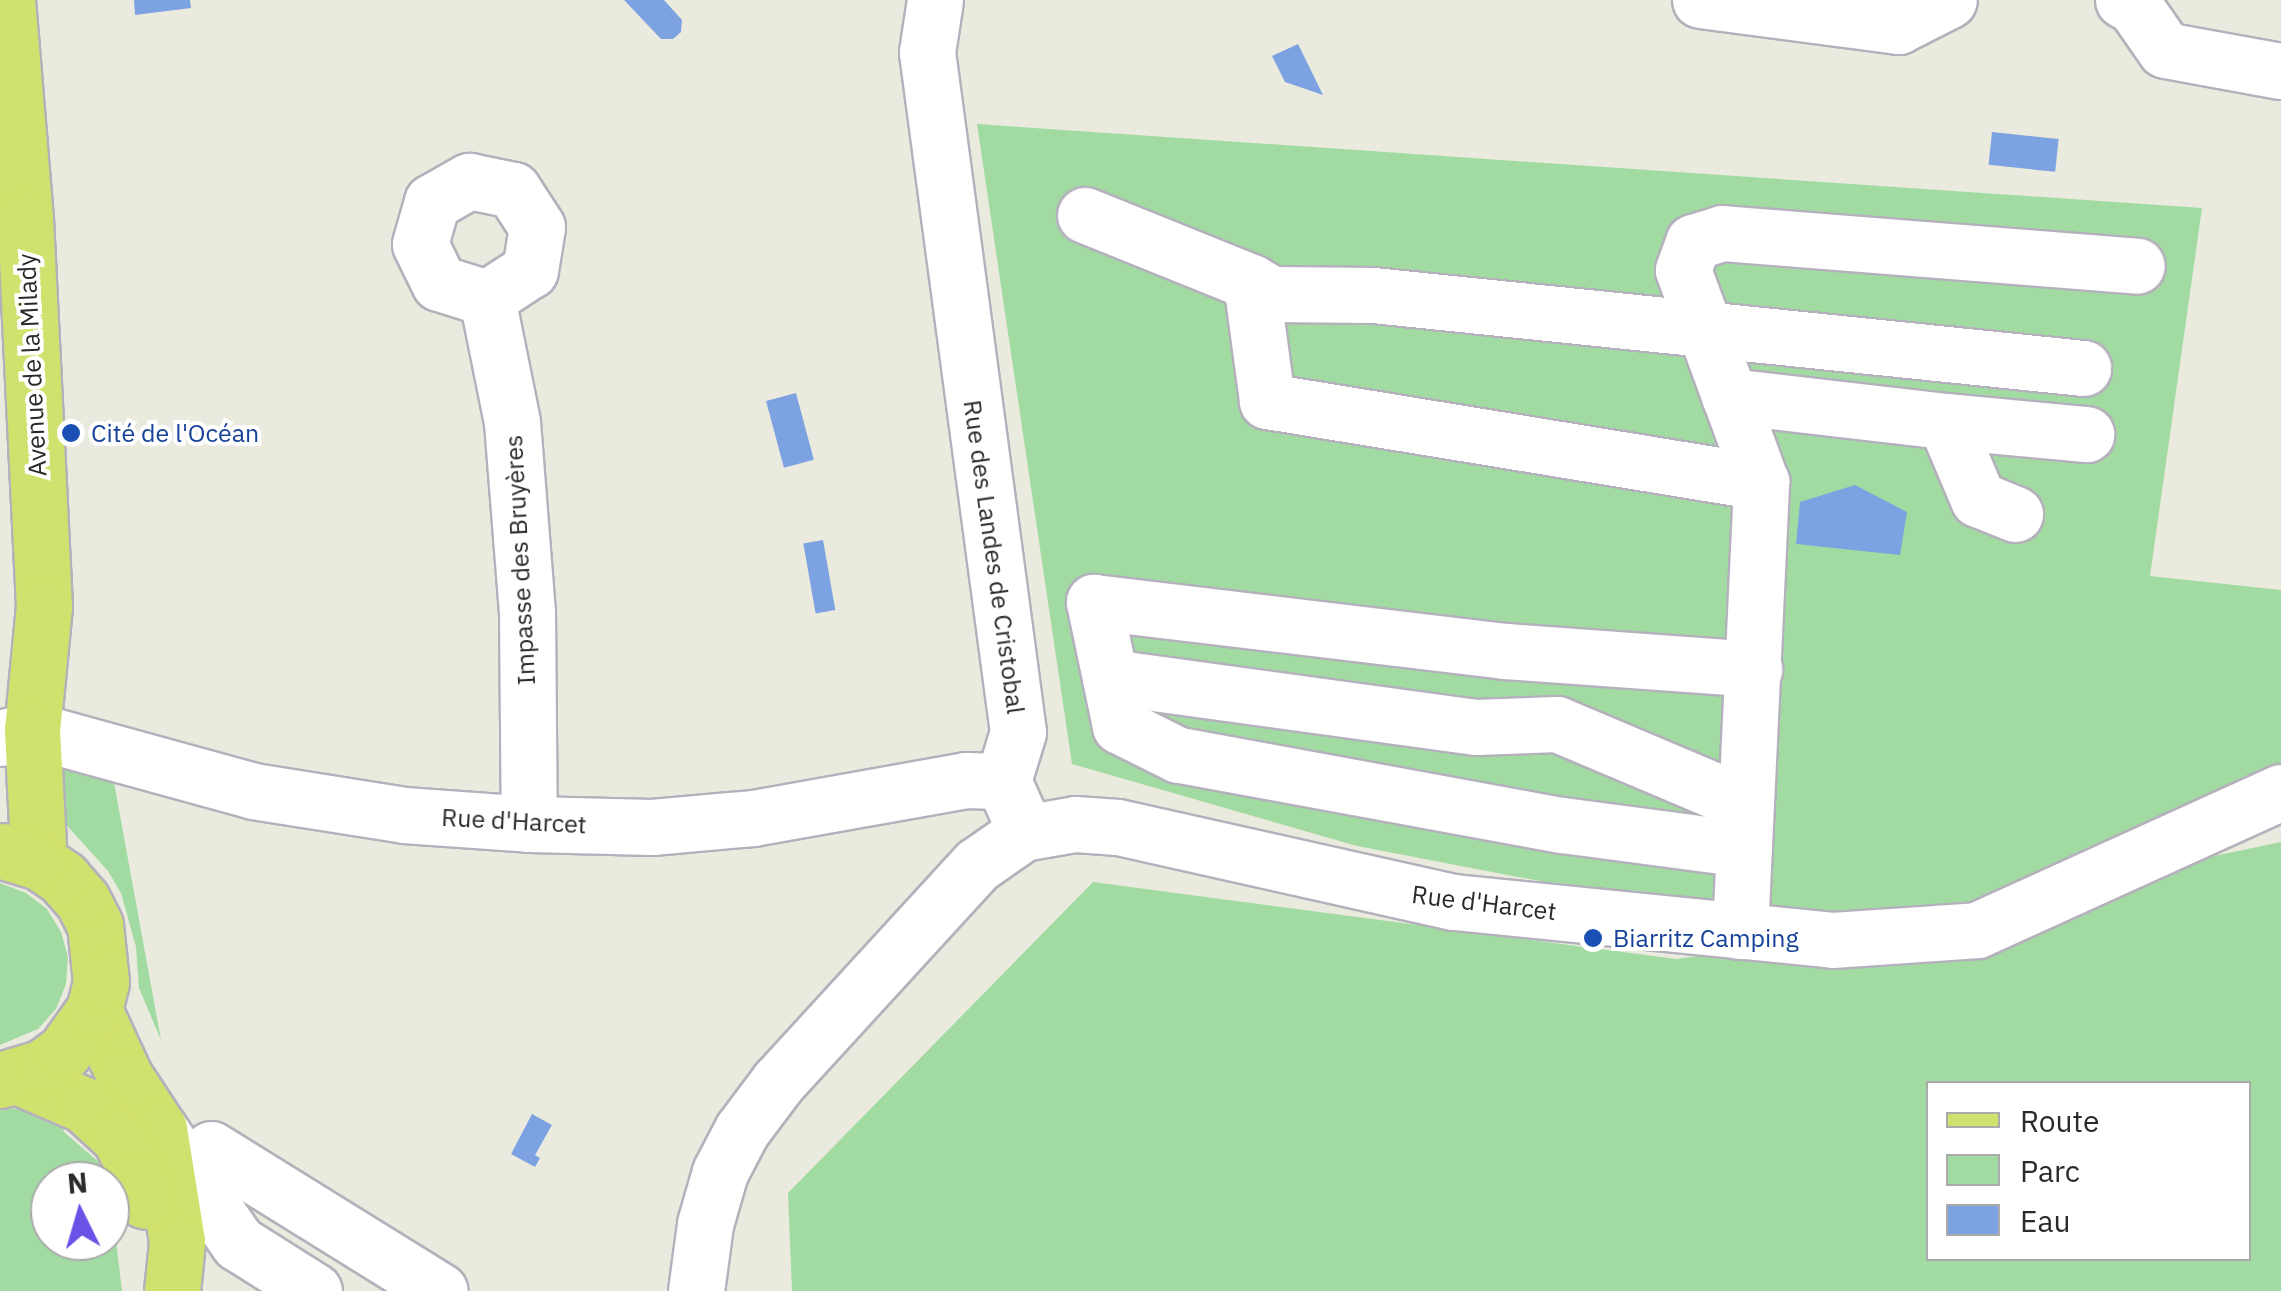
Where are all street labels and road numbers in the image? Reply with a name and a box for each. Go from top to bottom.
street label: Avenue de la Milady [11,253,53,477]
street label: Rue des Landes de Cristobal [957,398,1031,716]
street label: Impasse des Bruyères [498,434,542,686]
street label: Rue d'Harcet [441,802,587,840]
street label: Rue d'Harcet [1410,879,1558,927]

